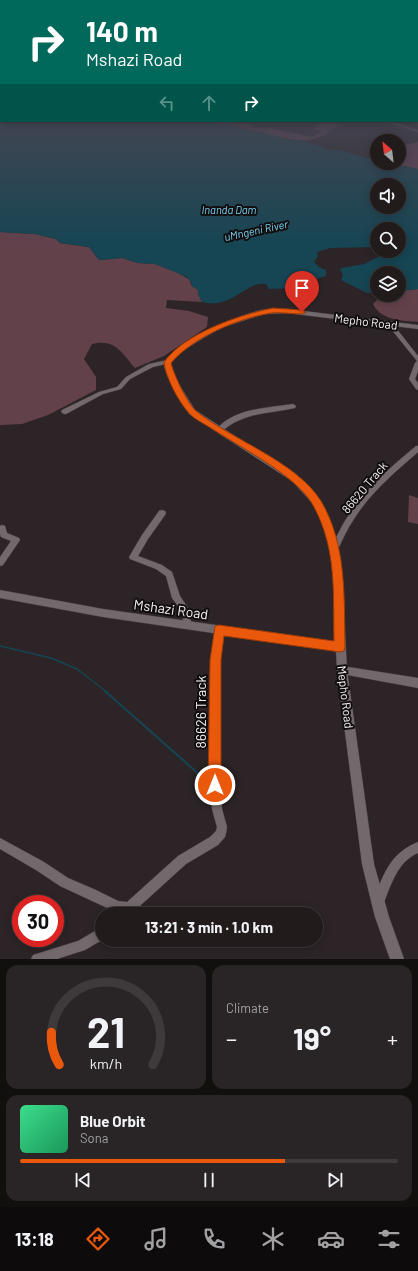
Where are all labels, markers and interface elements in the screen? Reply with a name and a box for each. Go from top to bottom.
text: 140 m [86,14,158,48]
icon: right [20,16,72,68]
text: Mshazi Road [86,48,182,70]
icon: left [156,92,178,114]
icon: ahead [198,92,220,114]
icon: right [240,92,262,114]
north arrow [370,134,406,170]
map controls [370,134,406,302]
button: sound [370,178,406,214]
water label: Inanda Dam [202,203,257,216]
water label: uMngeni River [223,217,290,243]
button: search [370,222,406,258]
button: layers [370,266,406,302]
pin [285,271,319,312]
icon: arrive [291,277,313,299]
street label: Mepho Road [334,310,398,332]
street label: 86620 Track [338,458,390,516]
street label: Mshazi Road [133,595,209,623]
street label: Mepho Road [335,665,357,729]
street label: 86626 Track [192,676,209,748]
position arrow [194,764,236,806]
speed limit sign: 30 [12,895,64,947]
text: 13:21 · 3 min · 1.0 km [145,918,273,936]
text: Climate [226,1000,269,1016]
text: 21 [87,1006,125,1056]
text: 19° [293,1020,331,1056]
text: − [226,1025,237,1051]
text: + [387,1025,398,1051]
text: km/h [90,1055,122,1072]
text: Blue Orbit [80,1112,145,1130]
text: Sona [80,1130,108,1146]
icon: previous [72,1169,94,1191]
icon: pause [198,1169,220,1191]
icon: next [324,1169,346,1191]
icon: directions [84,1225,112,1253]
icon: music [142,1225,170,1253]
icon: phone [200,1225,228,1253]
icon: climate [259,1225,287,1253]
icon: car [317,1225,345,1253]
icon: filters [375,1225,403,1253]
text: 13:18 [15,1228,54,1250]

